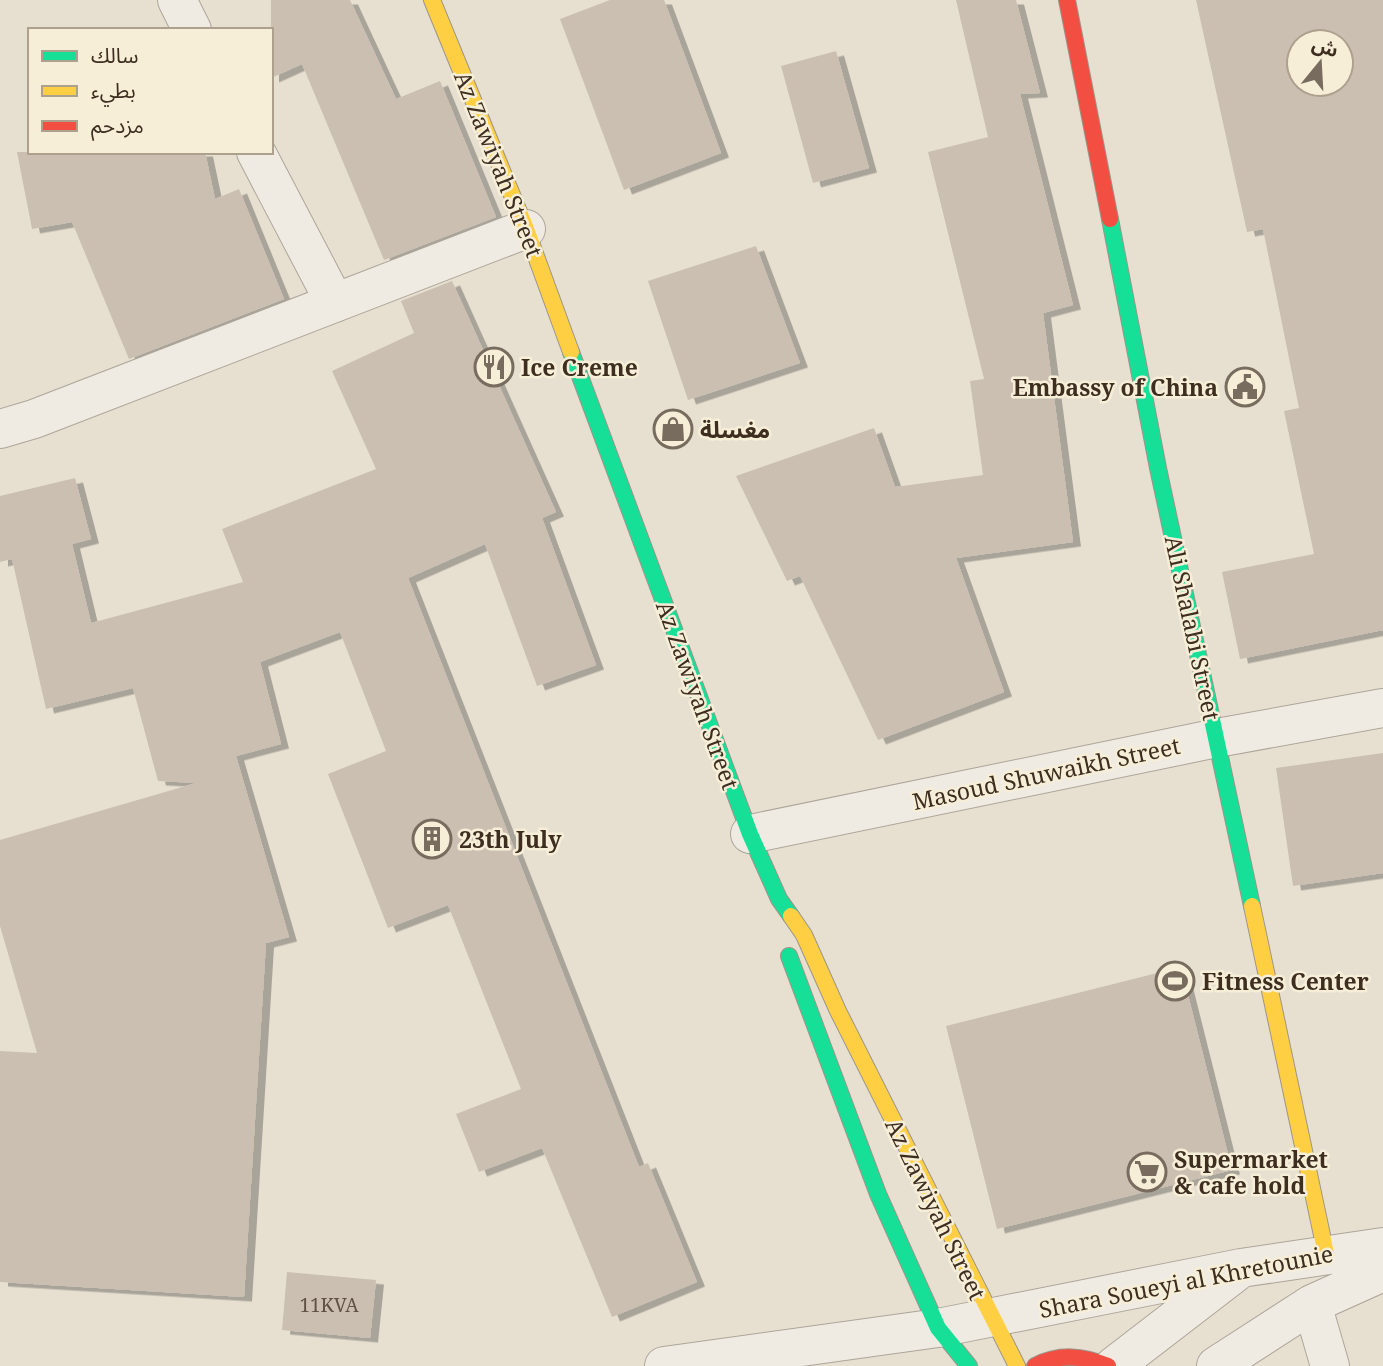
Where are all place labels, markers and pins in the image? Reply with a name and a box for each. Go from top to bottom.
restaurant icon: Ice Creme [473,346,515,388]
place label: Ice Creme [521,351,638,383]
public building icon: Embassy of China [1224,366,1266,408]
place label: Embassy of China [1013,371,1218,403]
shop icon: مغسلة [652,408,694,450]
place label: مغسلة [700,413,770,445]
building icon: 23th July [411,818,453,860]
place label: 23th July [459,823,562,855]
sports icon: Fitness Center [1154,960,1196,1002]
place label: Fitness Center [1202,965,1369,997]
place label: Supermarket & cafe hold [1174,1143,1328,1201]
supermarket icon: Supermarket & cafe hold [1126,1151,1168,1193]

